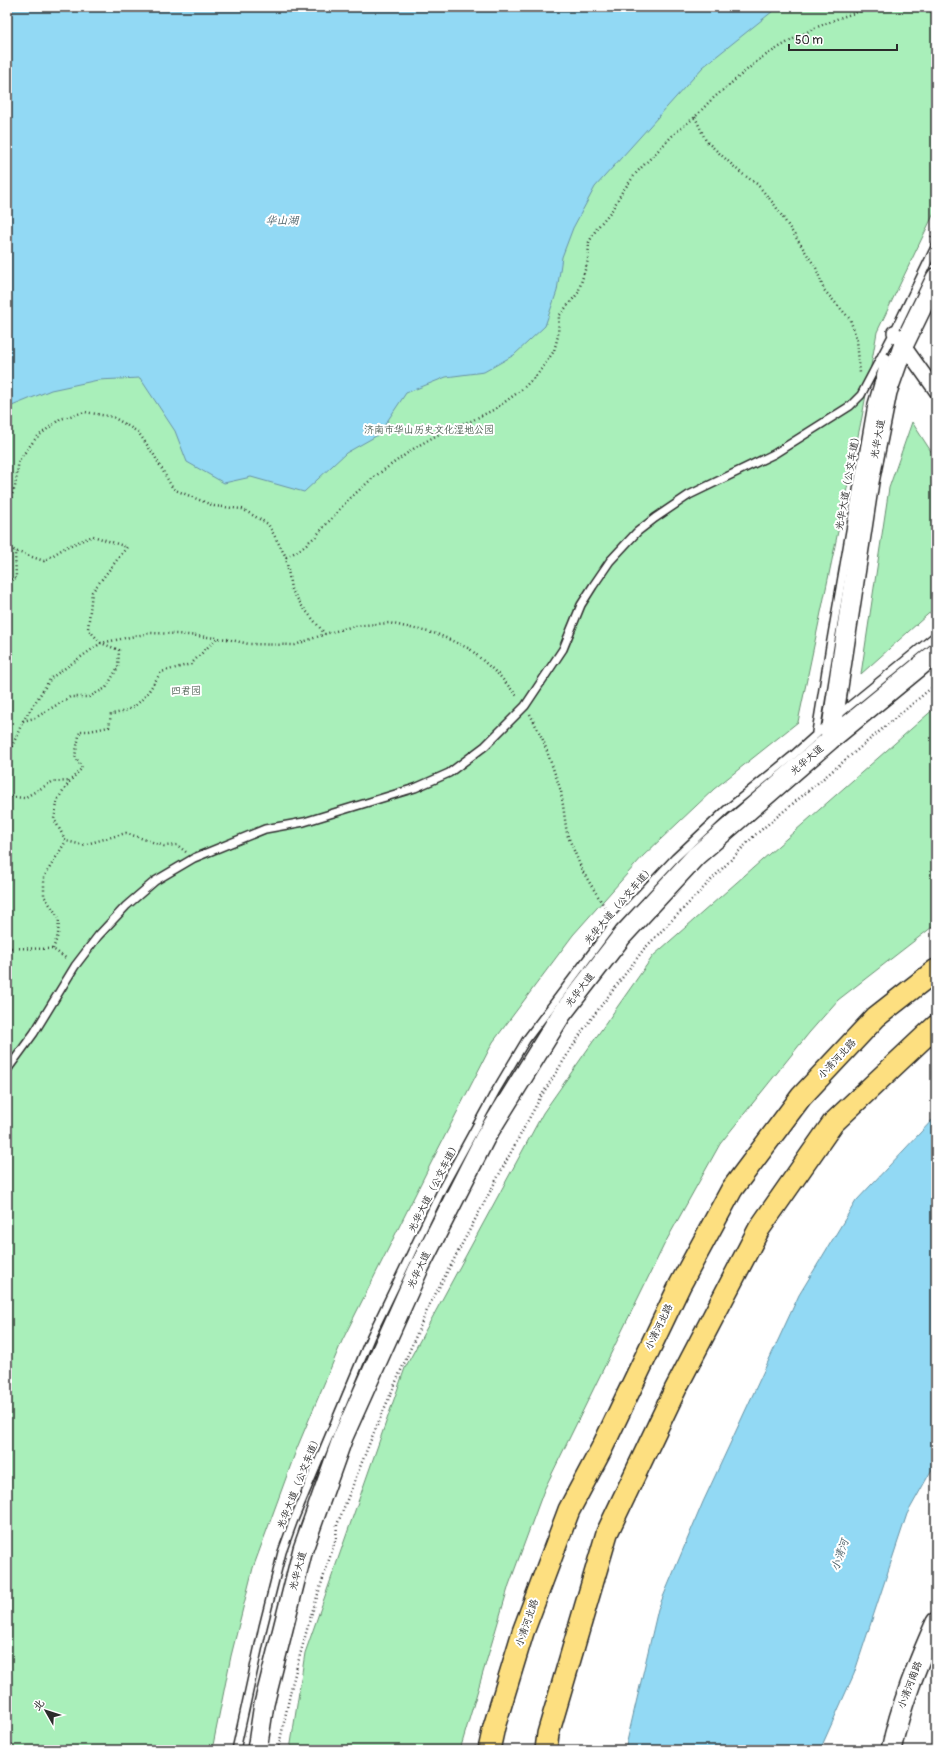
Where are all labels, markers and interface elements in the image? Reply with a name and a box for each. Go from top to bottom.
scale bar [789,26,897,52]
text: 50 m [795,33,823,48]
water label: 华山湖 [266,214,299,227]
street label: 光华大道 [868,418,888,460]
park label: 济南市华山历史文化湿地公园 [364,424,494,436]
street label: 光华大道（公交车道） [833,431,863,531]
park label: 四君园 [171,685,201,697]
street label: 光华大道 [788,742,826,778]
street label: 光华大道（公交车道） [582,863,656,947]
street label: 光华大道 [563,971,597,1009]
street label: 小清河北路 [816,1037,858,1081]
street label: 光华大道（公交车道） [406,1140,462,1234]
street label: 光华大道 [405,1249,433,1291]
street label: 小清河北路 [643,1302,675,1352]
street label: 光华大道（公交车道） [275,1433,323,1531]
water label: 小清河 [828,1535,852,1573]
street label: 光华大道 [287,1550,309,1592]
street label: 小清河北路 [513,1597,541,1649]
street label: 小清河南路 [895,1660,925,1710]
north arrow [26,1691,66,1731]
text: 北 [30,1697,47,1713]

